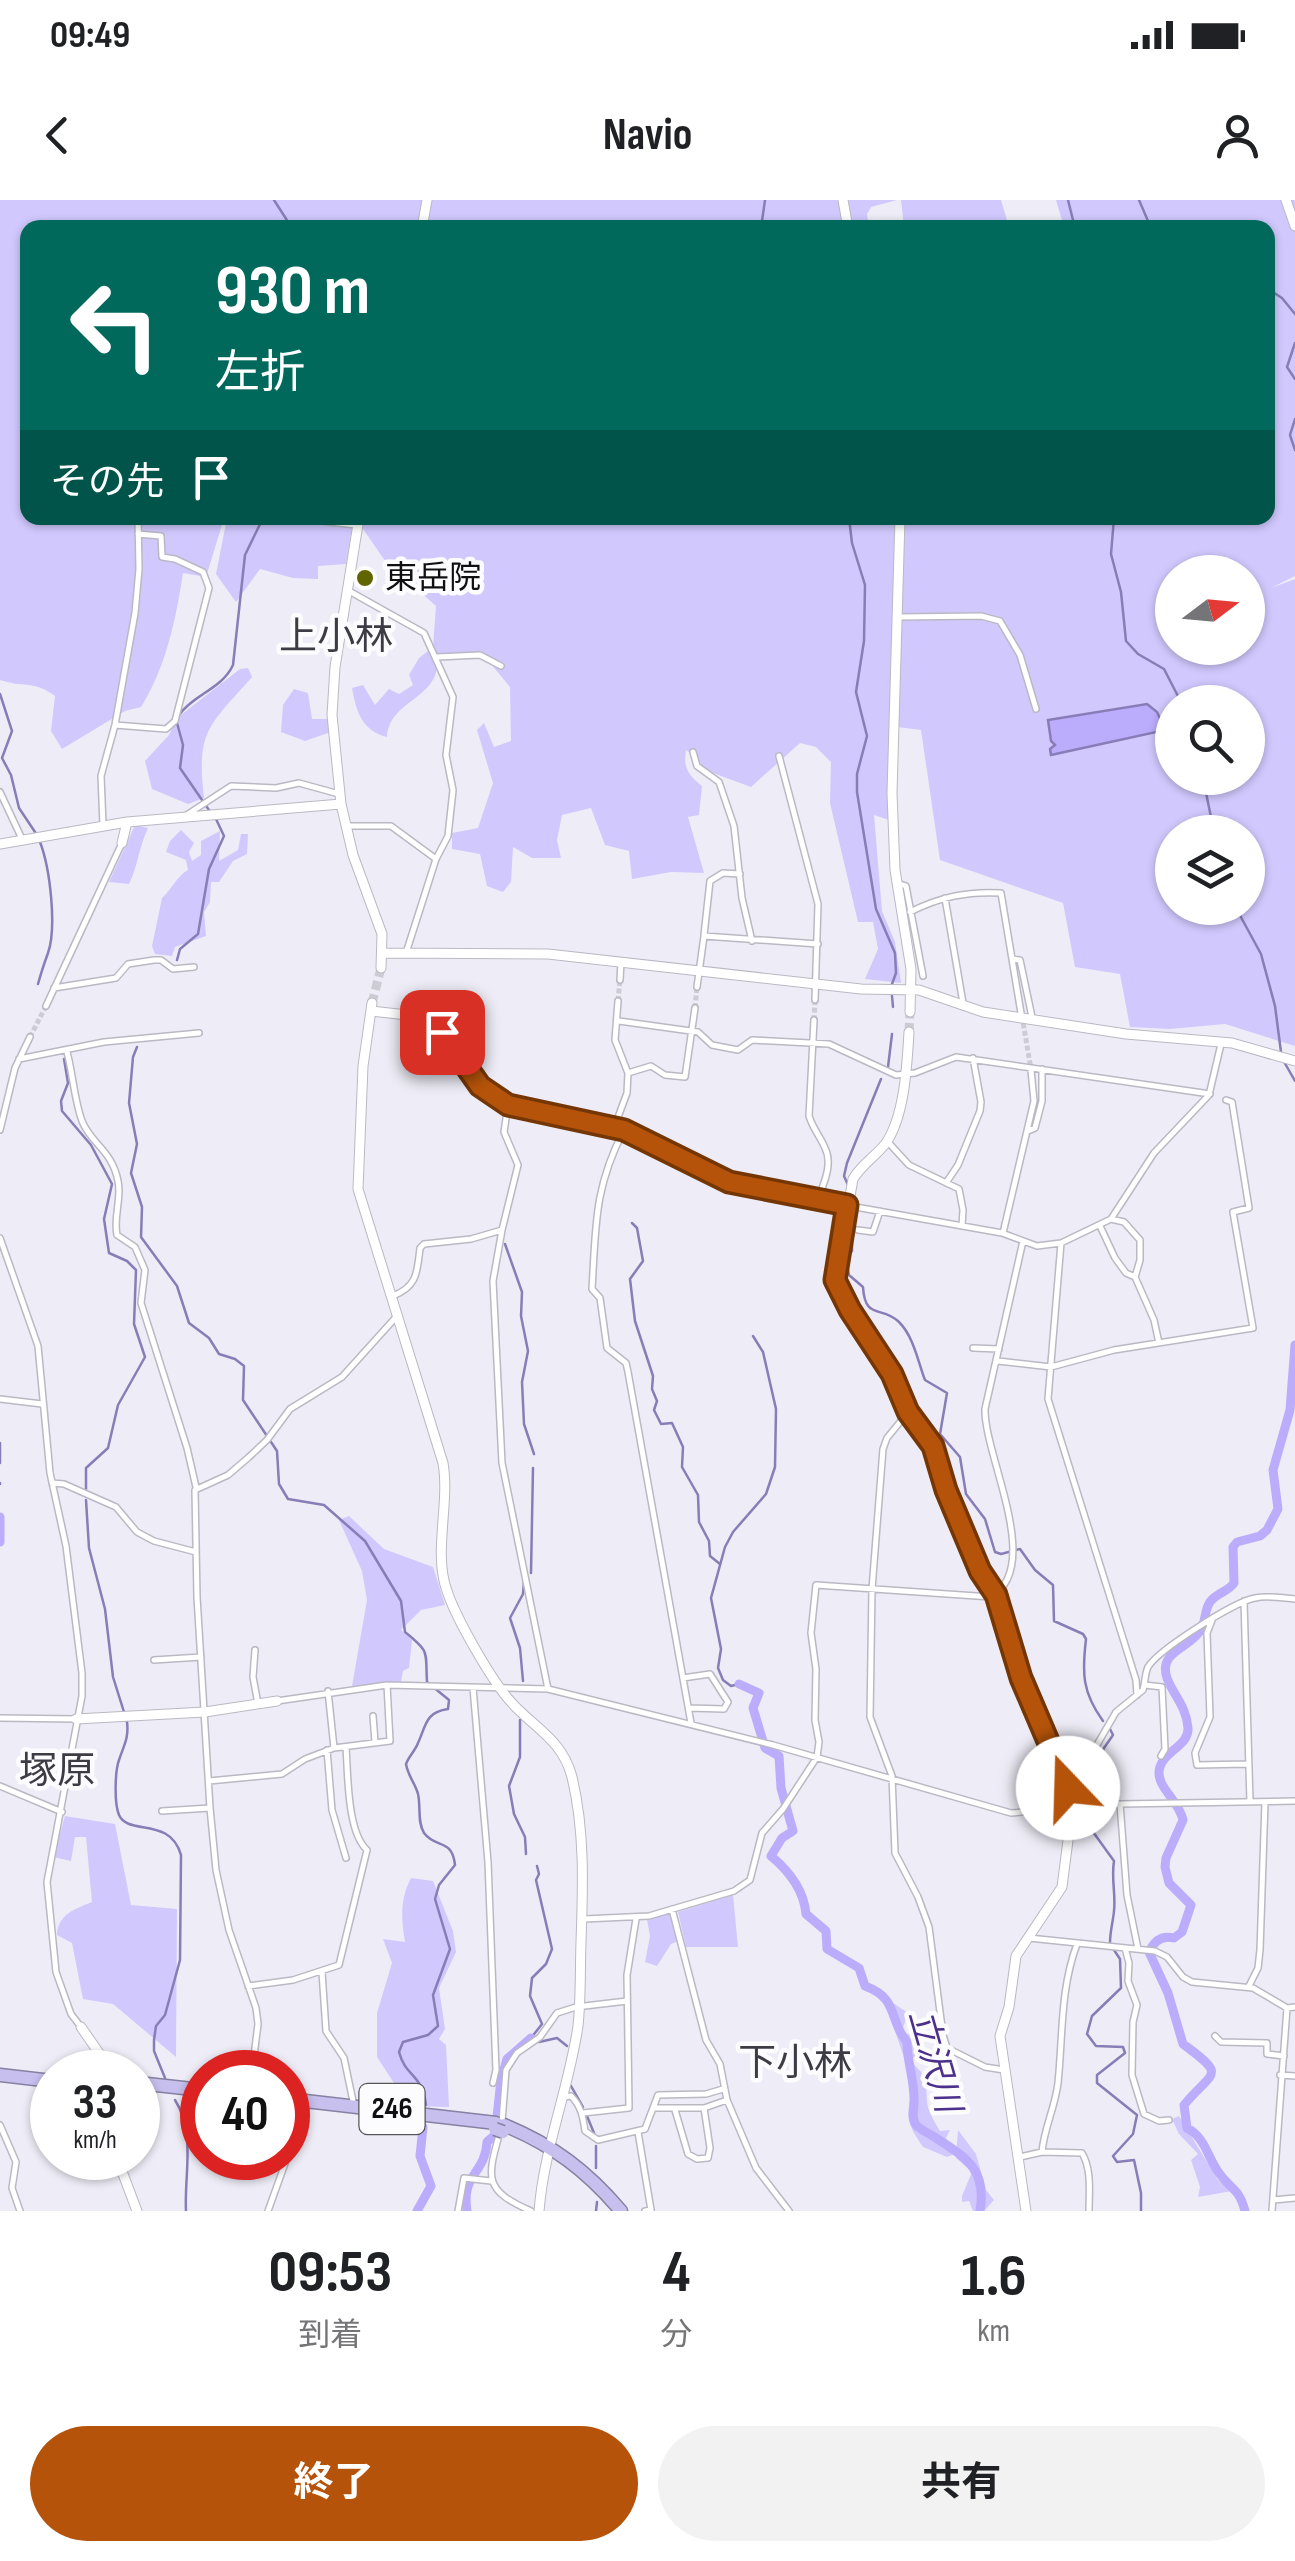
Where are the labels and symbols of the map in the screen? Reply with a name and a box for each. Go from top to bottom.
north arrow [1155,555,1265,665]
place label: 東岳院 [385,559,481,598]
marker: 東岳院 [354,567,376,589]
district label: 上小林 [279,615,393,660]
pin [400,990,485,1075]
position arrow [1016,1736,1120,1840]
district label: 塚原 [19,1749,95,1794]
water label: 立沢川 [899,2005,970,2121]
district label: 下小林 [738,2041,852,2086]
speed limit sign: 40 [180,2050,310,2180]
road number: 246 [360,2084,424,2134]

